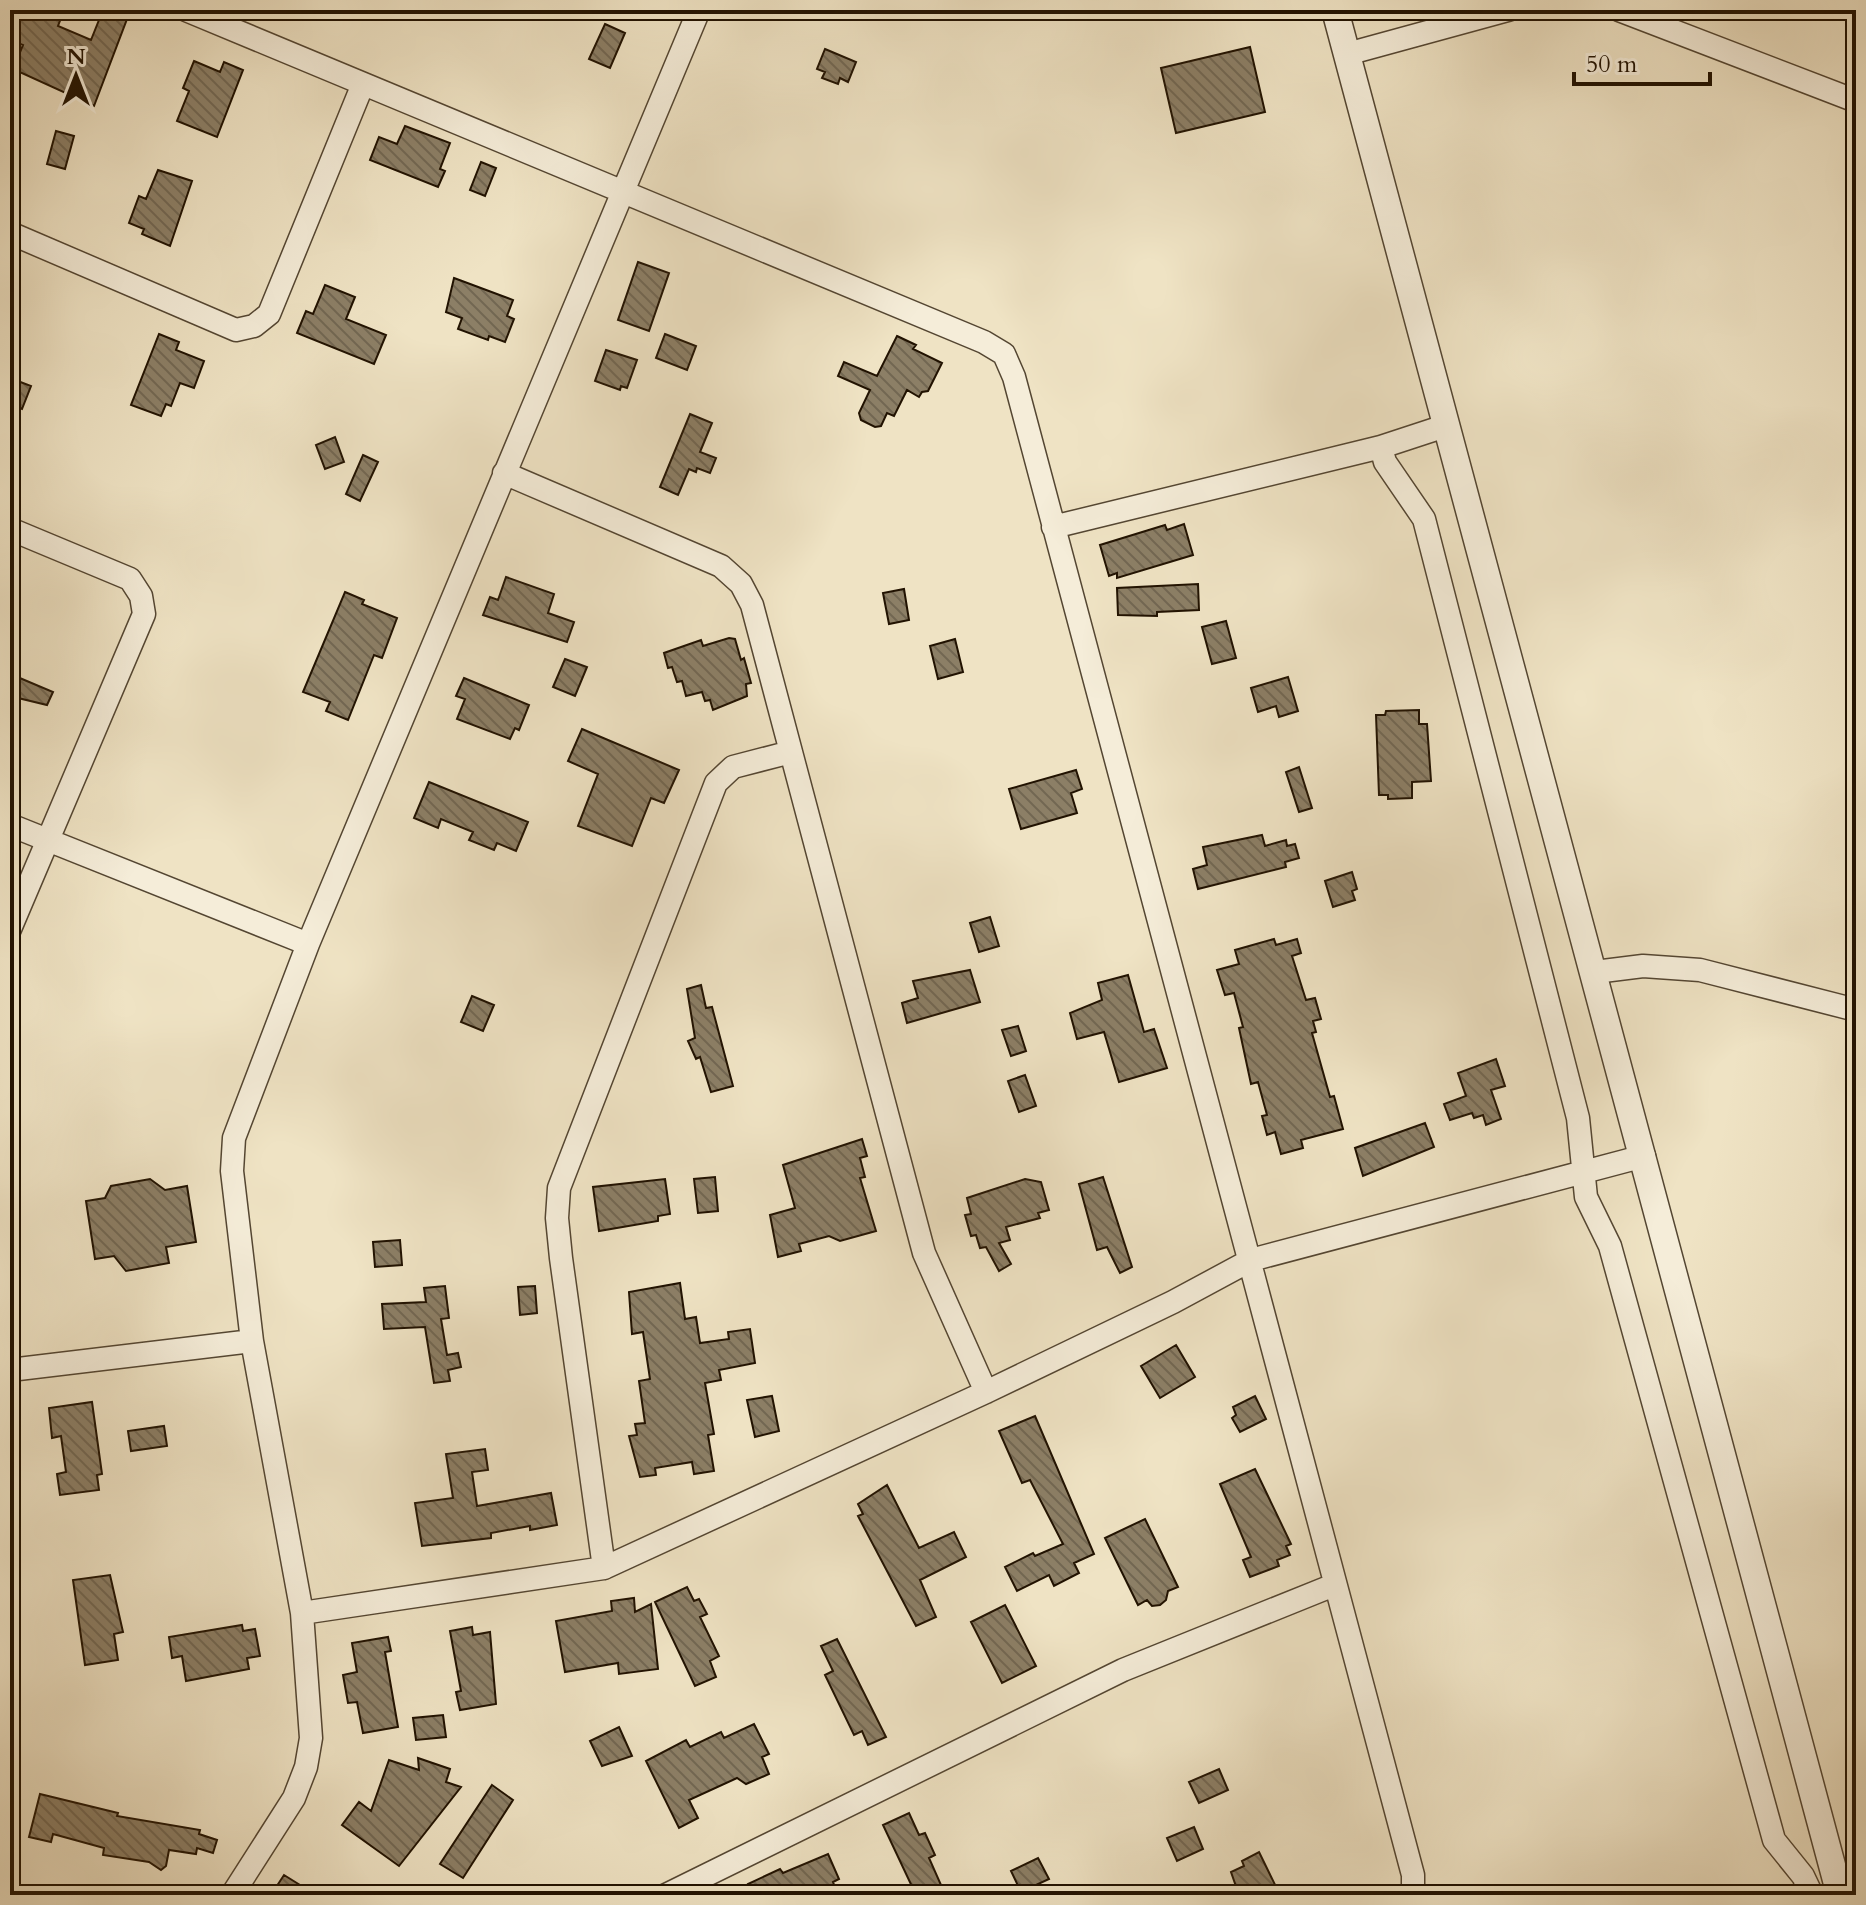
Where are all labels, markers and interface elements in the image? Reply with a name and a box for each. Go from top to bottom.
north arrow [36,36,116,116]
scale bar [1574,36,1710,86]
text: N [66,42,86,72]
text: 50 m [1586,48,1638,81]

